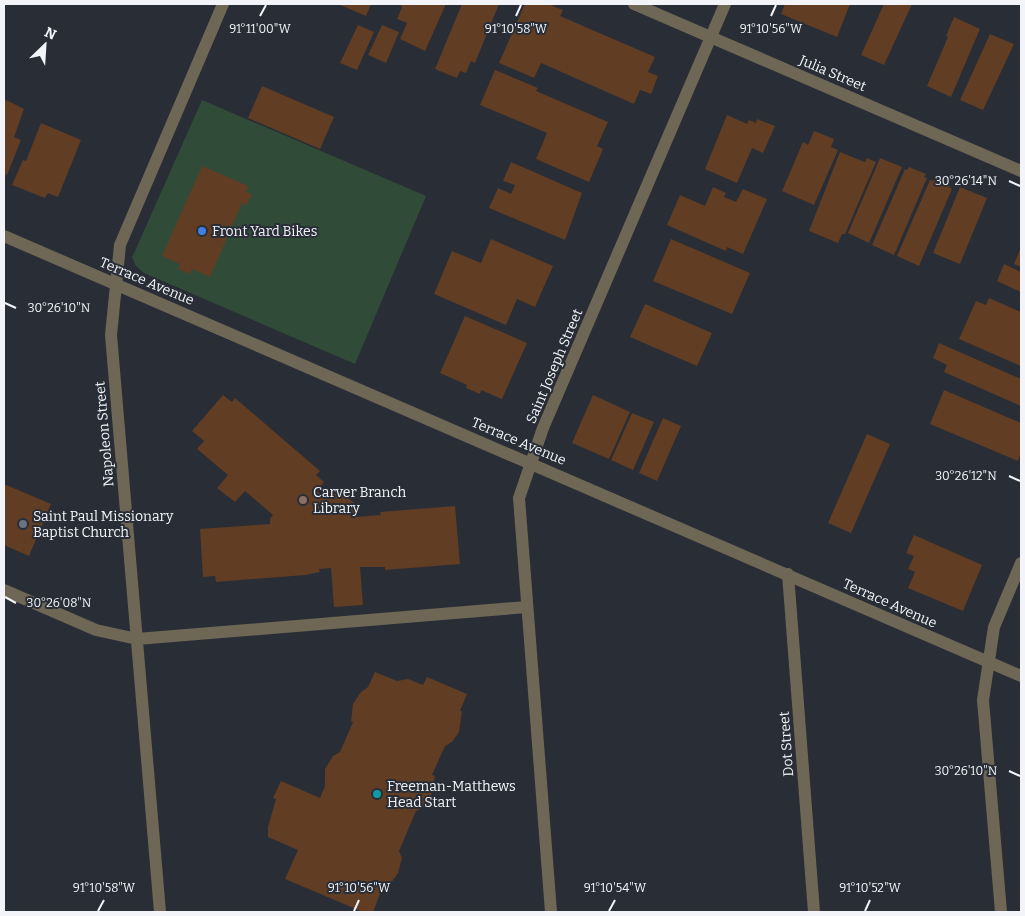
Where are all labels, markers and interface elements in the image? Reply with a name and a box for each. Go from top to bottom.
north arrow [20,20,70,70]
text: 91°11'00"W [229,22,291,36]
text: 91°10'58"W [485,22,548,36]
text: 91°10'56"W [740,22,803,36]
text: N [42,24,59,44]
street label: Julia Street [796,51,869,95]
text: 30°26'14"N [935,174,997,188]
place label: Front Yard Bikes [212,223,317,240]
marker: Front Yard Bikes [196,225,208,237]
street label: Terrace Avenue [97,254,197,309]
text: 30°26'10"N [28,301,91,315]
street label: Saint Joseph Street [523,306,586,426]
street label: Napoleon Street [91,380,118,487]
street label: Terrace Avenue [469,414,569,469]
text: 30°26'12"N [935,469,997,483]
place label: Carver Branch Library [313,484,406,517]
marker: Carver Branch Library [297,494,309,506]
place label: Saint Paul Missionary Baptist Church [33,508,174,541]
marker: Saint Paul Missionary Baptist Church [17,518,29,530]
street label: Terrace Avenue [840,575,939,632]
text: 30°26'08"N [27,596,92,610]
street label: Dot Street [776,711,797,777]
text: 30°26'10"N [935,764,998,778]
place label: Freeman-Matthews Head Start [387,778,516,811]
marker: Freeman-Matthews Head Start [371,788,383,800]
text: 91°10'58"W [73,881,136,895]
text: 91°10'56"W [328,881,391,895]
text: 91°10'54"W [584,881,647,895]
text: 91°10'52"W [839,881,902,895]

